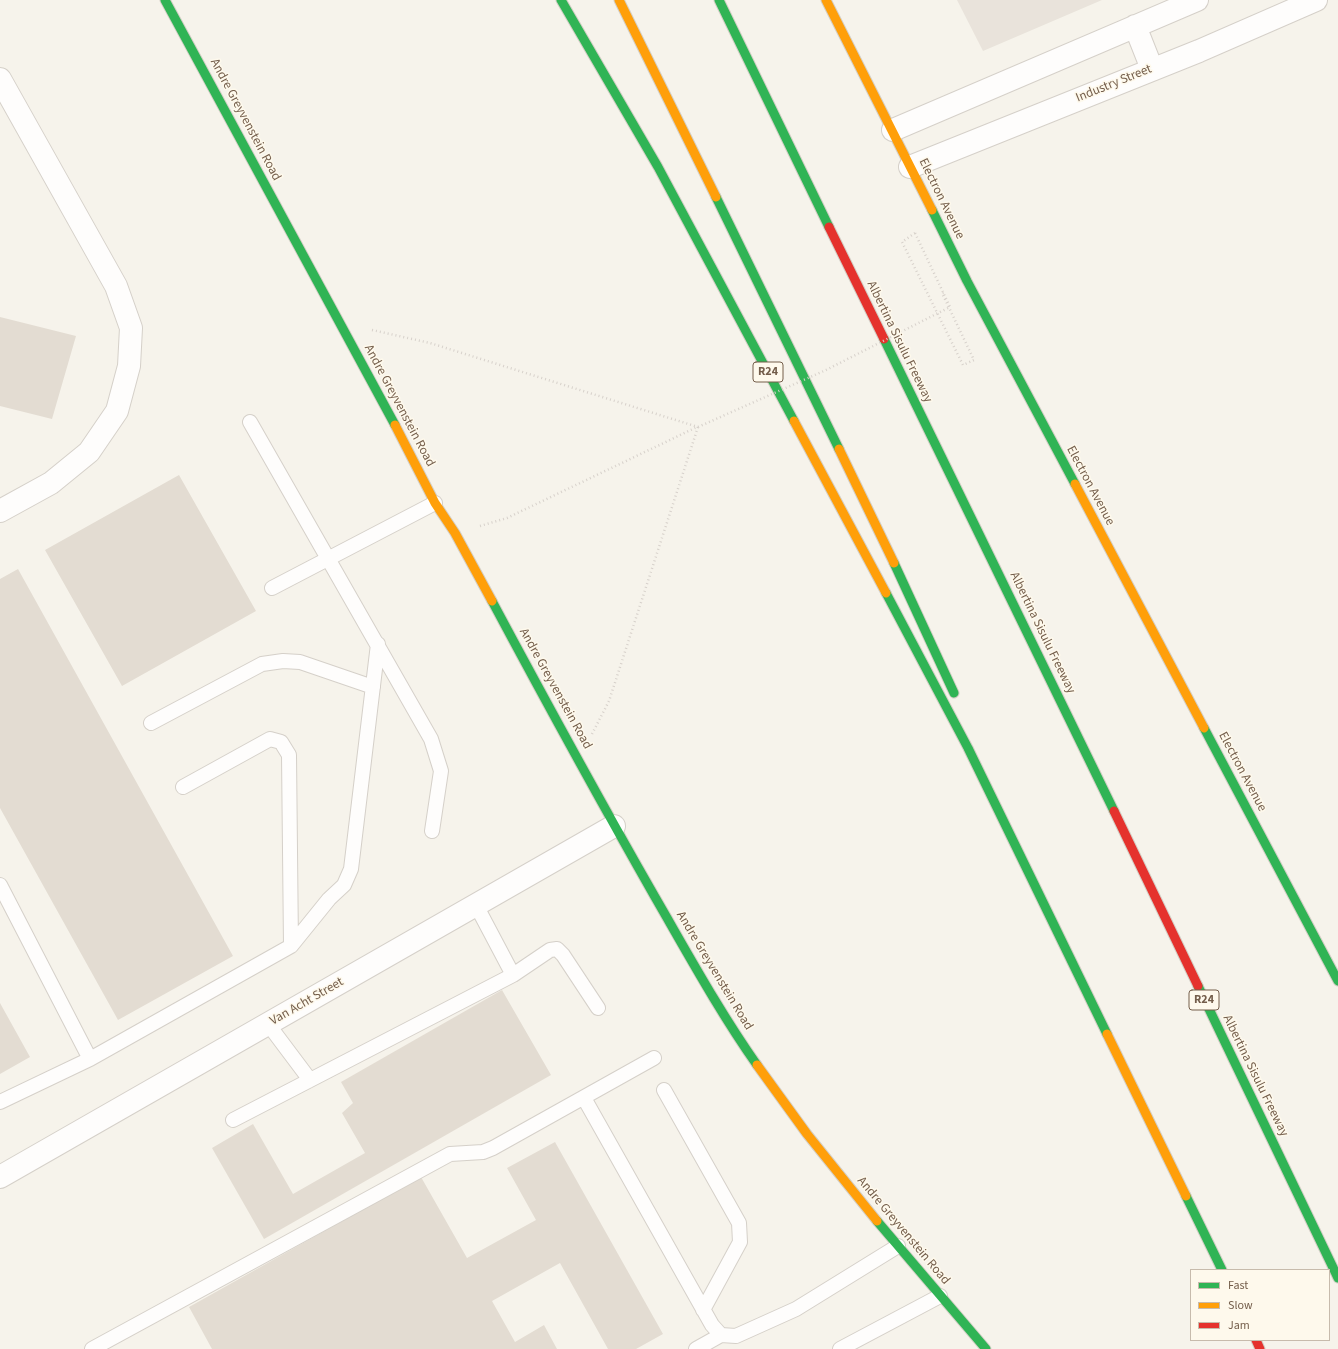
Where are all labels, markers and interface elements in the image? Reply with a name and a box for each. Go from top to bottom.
street label: Andre Greyvenstein Road [206,56,284,184]
street label: Industry Street [1074,62,1154,106]
street label: Electron Avenue [915,156,967,242]
street label: Albertina Sisulu Freeway [863,279,935,405]
street label: Andre Greyvenstein Road [360,342,438,470]
road number: R24 [753,362,783,382]
street label: Electron Avenue [1062,443,1118,529]
street label: Albertina Sisulu Freeway [1006,570,1078,696]
street label: Andre Greyvenstein Road [515,626,595,752]
street label: Electron Avenue [1214,729,1270,815]
street label: Andre Greyvenstein Road [672,909,756,1033]
street label: Van Acht Street [267,975,347,1029]
road number: R24 [1189,990,1219,1010]
street label: Albertina Sisulu Freeway [1219,1013,1291,1139]
street label: Andre Greyvenstein Road [853,1174,953,1288]
legend [1190,1269,1330,1341]
text: Fast [1228,1277,1248,1294]
text: Slow [1228,1297,1253,1314]
text: Jam [1228,1317,1250,1334]

